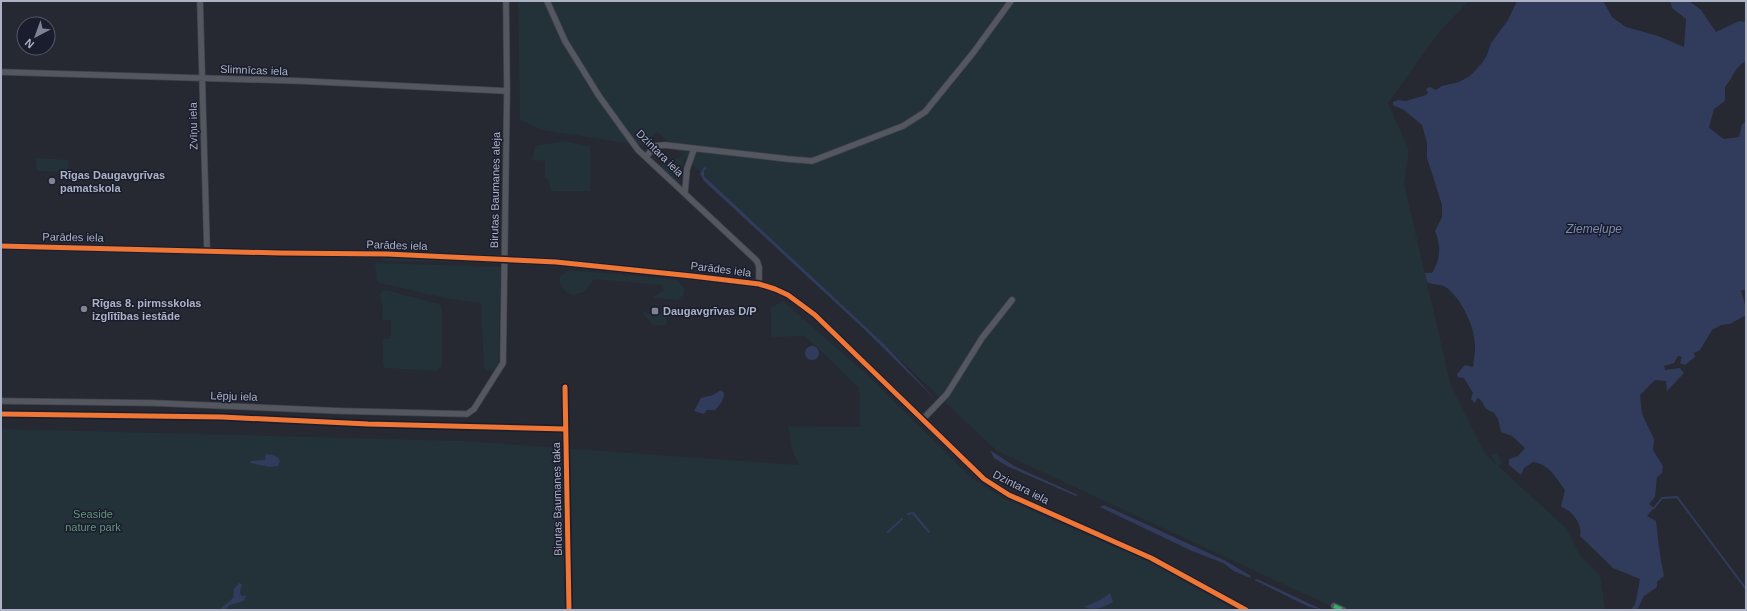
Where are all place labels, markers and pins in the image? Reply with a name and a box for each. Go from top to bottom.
place label: Rīgas Daugavgrīvas pamatskola [60,169,165,194]
marker: Rīgas Daugavgrīvas pamatskola [47,176,57,186]
place label: Rīgas 8. pirmsskolas izglītības iestāde [92,297,201,322]
marker: Rīgas 8. pirmsskolas izglītības iestāde [79,304,89,314]
place label: Daugavgrīvas D/P [663,305,757,317]
marker: Daugavgrīvas D/P [650,306,660,316]

